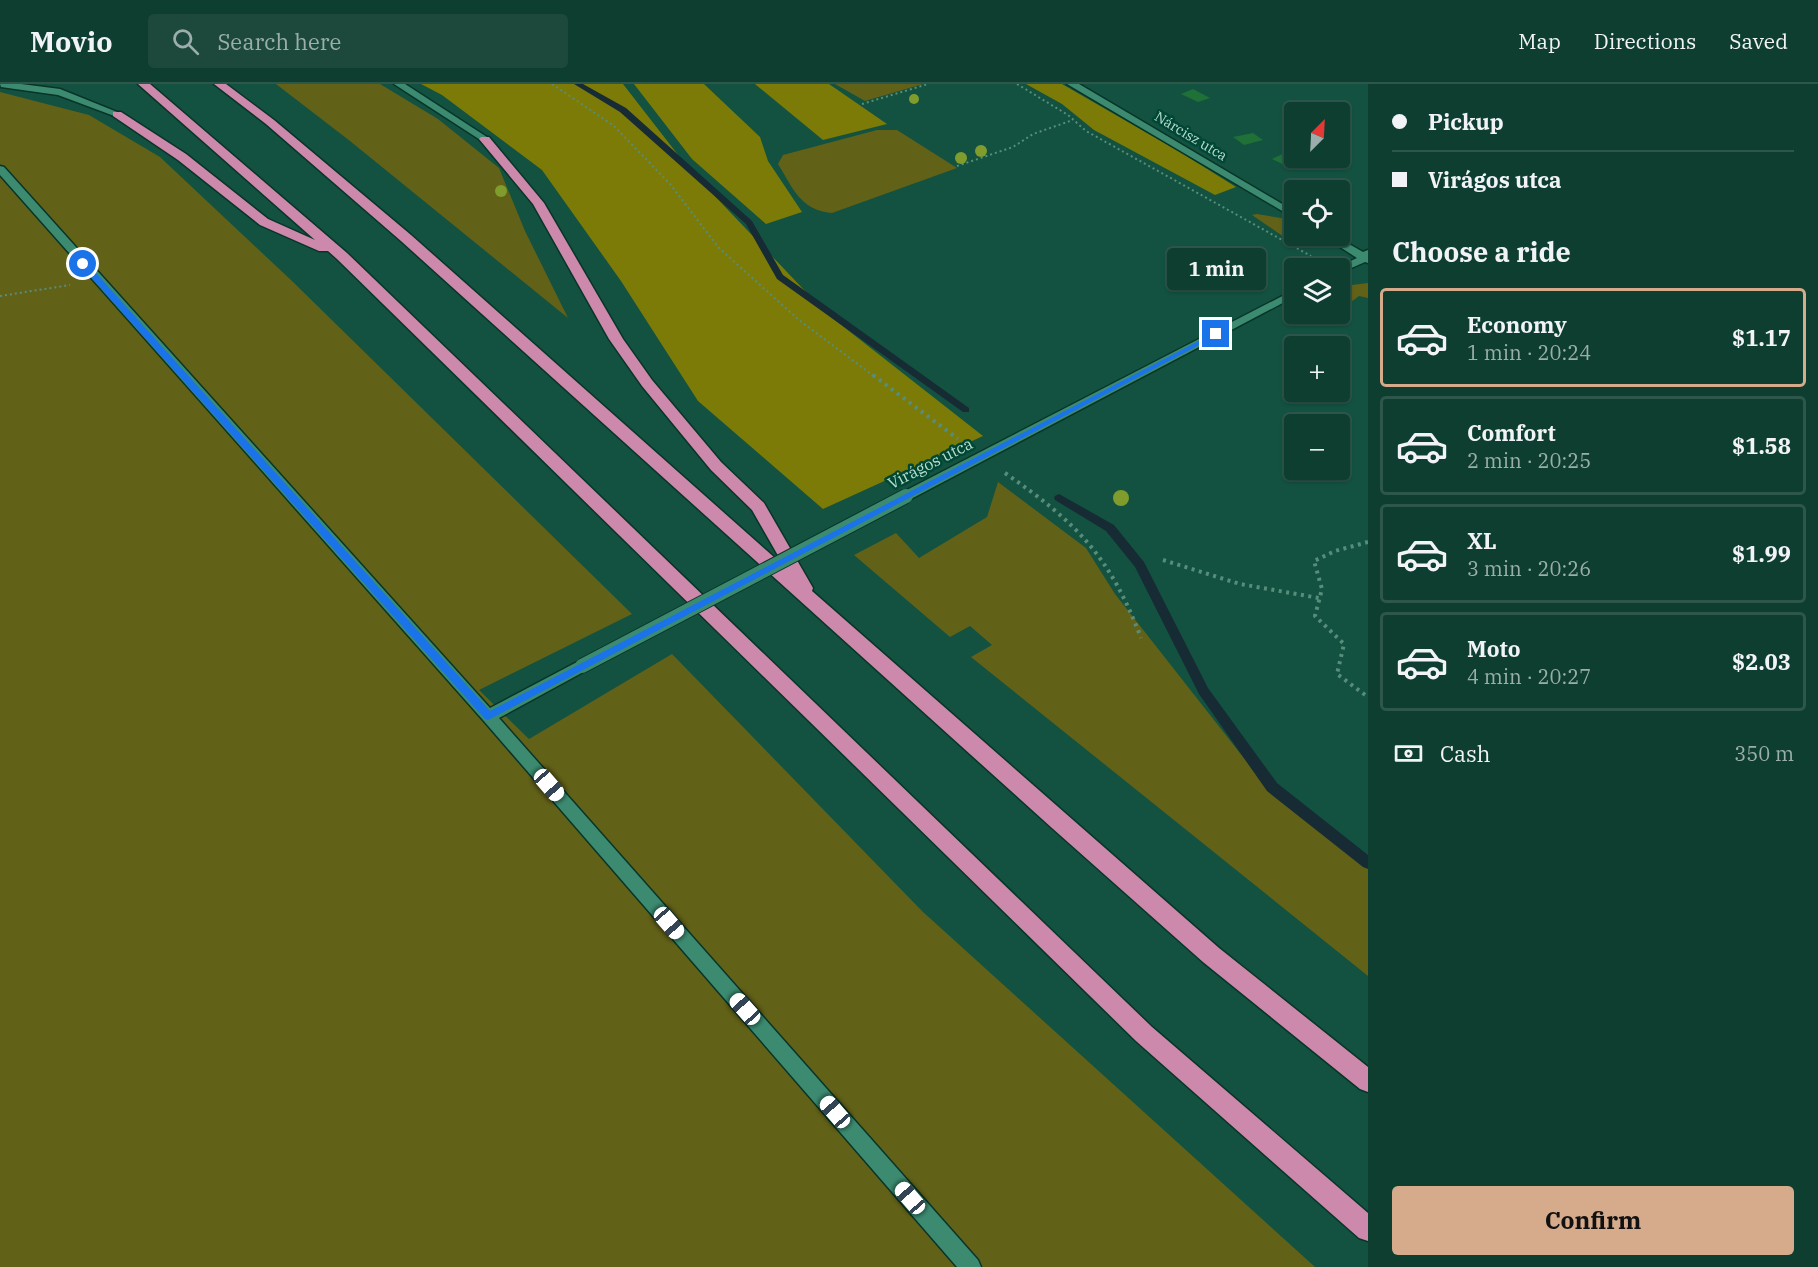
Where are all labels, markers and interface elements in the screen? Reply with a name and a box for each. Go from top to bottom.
search box [148,14,568,68]
text: Movio [30,23,112,60]
icon: search [169,25,202,58]
text: Search here [217,27,341,56]
text: Map [1518,27,1561,55]
text: Directions [1594,27,1696,55]
text: Saved [1729,27,1788,55]
north arrow [1284,102,1350,168]
map controls [1284,102,1350,480]
street label: Nárcisz utca [1151,107,1231,165]
text: Pickup [1428,107,1504,136]
text: Virágos utca [1428,165,1562,194]
button: locate [1284,180,1350,246]
text: Choose a ride [1392,234,1571,269]
callout: 1 min [1166,247,1266,289]
route start [69,250,96,277]
text: 1 min [1189,255,1245,282]
button: layers [1284,258,1350,324]
text: Economy [1467,310,1567,339]
icon: car [1395,311,1449,365]
route end [1202,320,1229,347]
text: $1.17 [1732,323,1791,352]
button: + [1284,336,1350,402]
text: 1 min · 20:24 [1467,339,1591,366]
button: − [1284,414,1350,480]
text: Comfort [1467,418,1556,447]
icon: car [1395,419,1449,473]
text: $1.58 [1732,431,1791,460]
street label: Virágos utca [884,433,976,493]
text: 2 min · 20:25 [1467,447,1591,474]
text: XL [1467,526,1497,555]
icon: car [1395,527,1449,581]
text: $1.99 [1732,539,1791,568]
text: 3 min · 20:26 [1467,555,1591,582]
text: Moto [1467,634,1521,663]
icon: car [1395,635,1449,689]
text: $2.03 [1732,647,1791,676]
text: 4 min · 20:27 [1467,663,1591,690]
icon: cash [1392,737,1425,770]
text: Cash [1440,739,1491,768]
text: 350 m [1734,740,1794,767]
car [530,766,568,804]
car [650,904,688,942]
car [726,990,764,1028]
car [816,1093,854,1131]
car [891,1179,929,1217]
button: Confirm [1392,1186,1794,1255]

